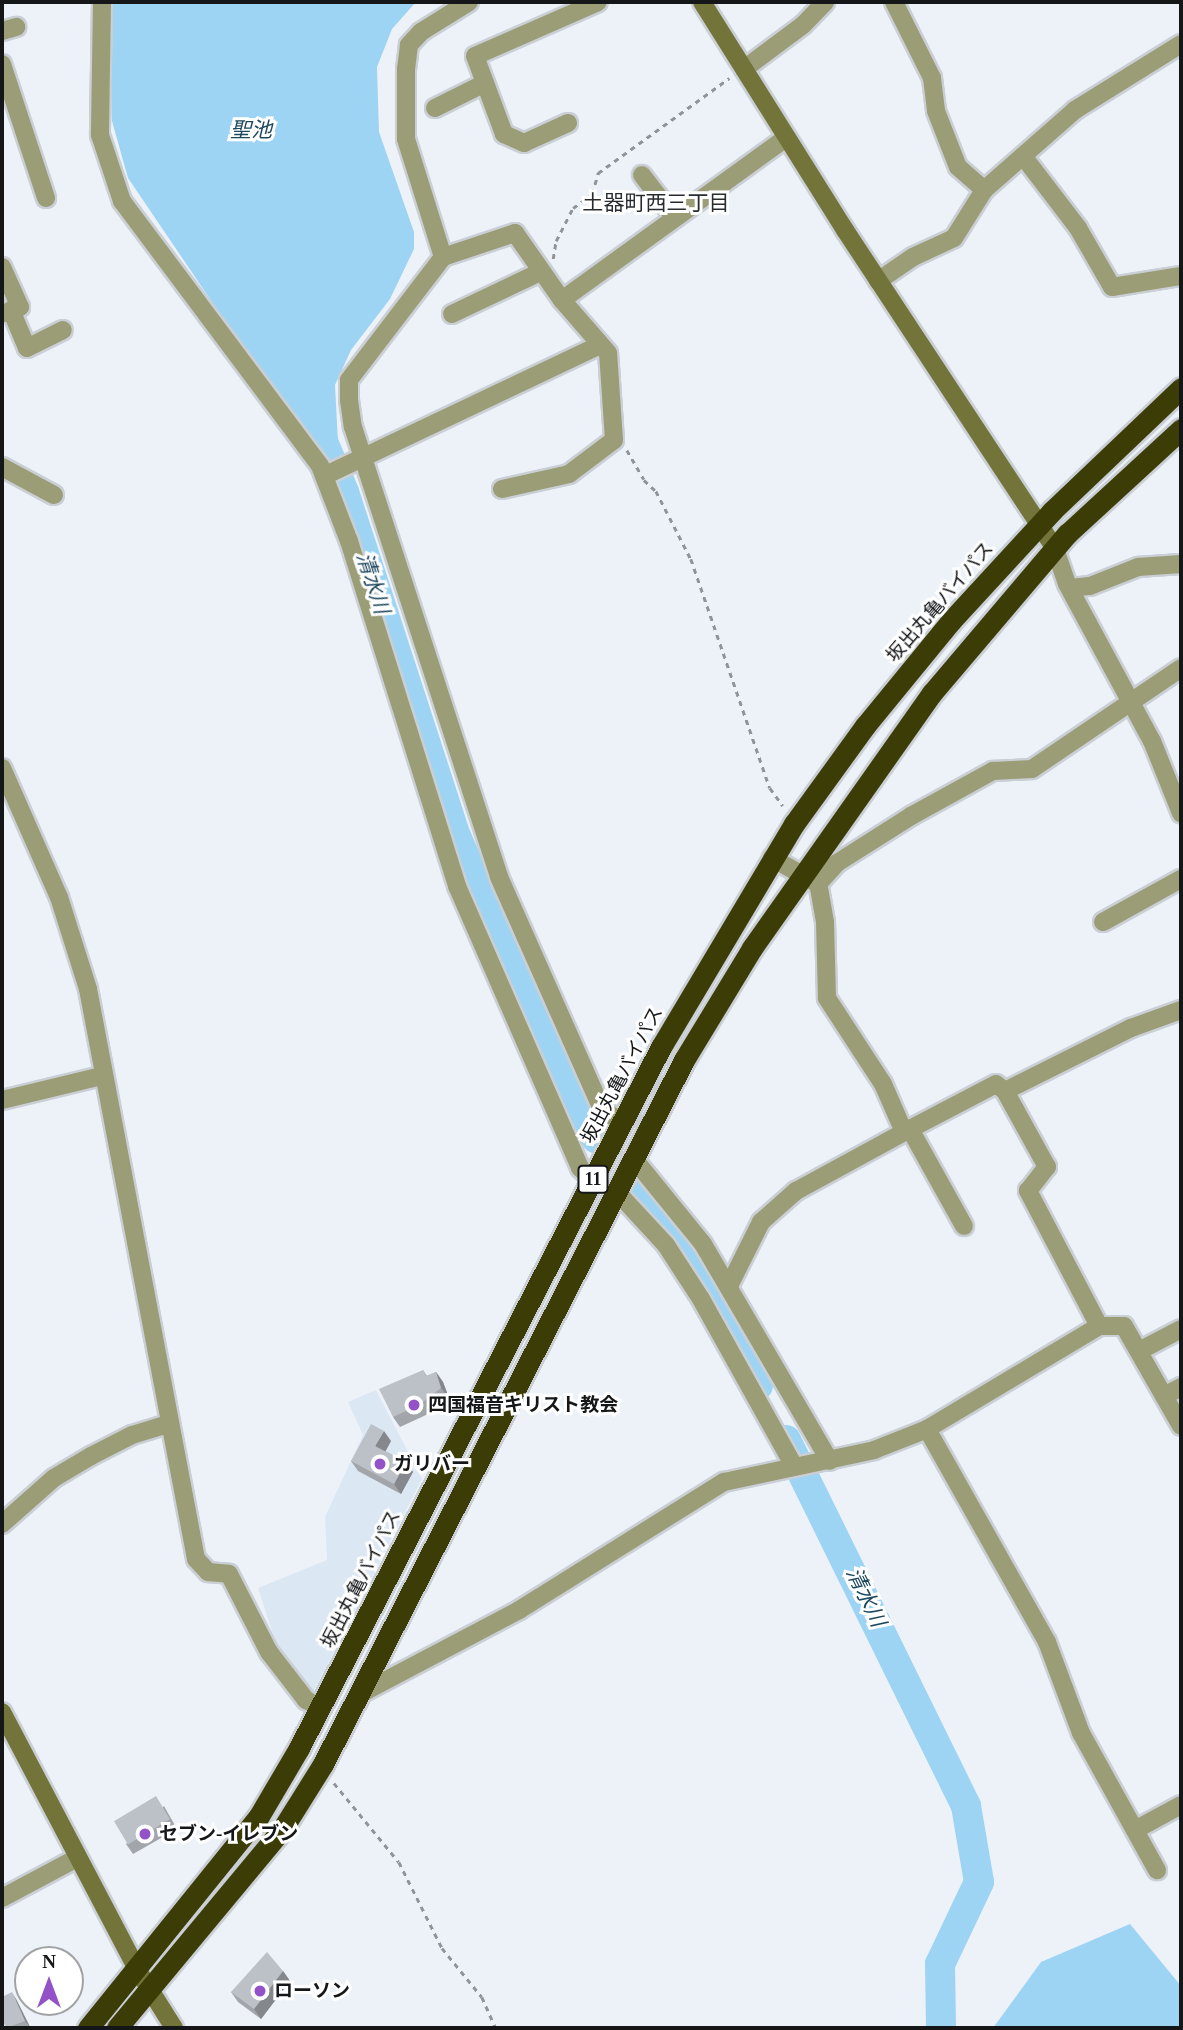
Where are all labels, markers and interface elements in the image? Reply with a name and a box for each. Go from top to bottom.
water label: 聖池 [230,117,272,143]
district label: 土器町西三丁目 [583,190,729,216]
street label: 坂出丸亀バイパス [882,537,998,667]
water label: 清水川 [351,549,395,617]
street label: 坂出丸亀バイパス [576,1003,668,1147]
road number: 11 [577,1164,609,1194]
place label: 四国福音キリスト教会 [428,1394,618,1416]
marker: 四国福音キリスト教会 [406,1397,422,1413]
place label: ガリバー [394,1453,470,1475]
marker: ガリバー [372,1456,388,1472]
street label: 坂出丸亀バイパス [316,1506,406,1652]
water label: 清水川 [841,1563,891,1631]
place label: セブン-イレブン [159,1823,298,1845]
marker: セブン-イレブン [137,1826,153,1842]
north arrow [14,1946,84,2016]
text: N [42,1951,56,1972]
place label: ローソン [274,1980,350,2002]
marker: ローソン [252,1983,268,1999]

